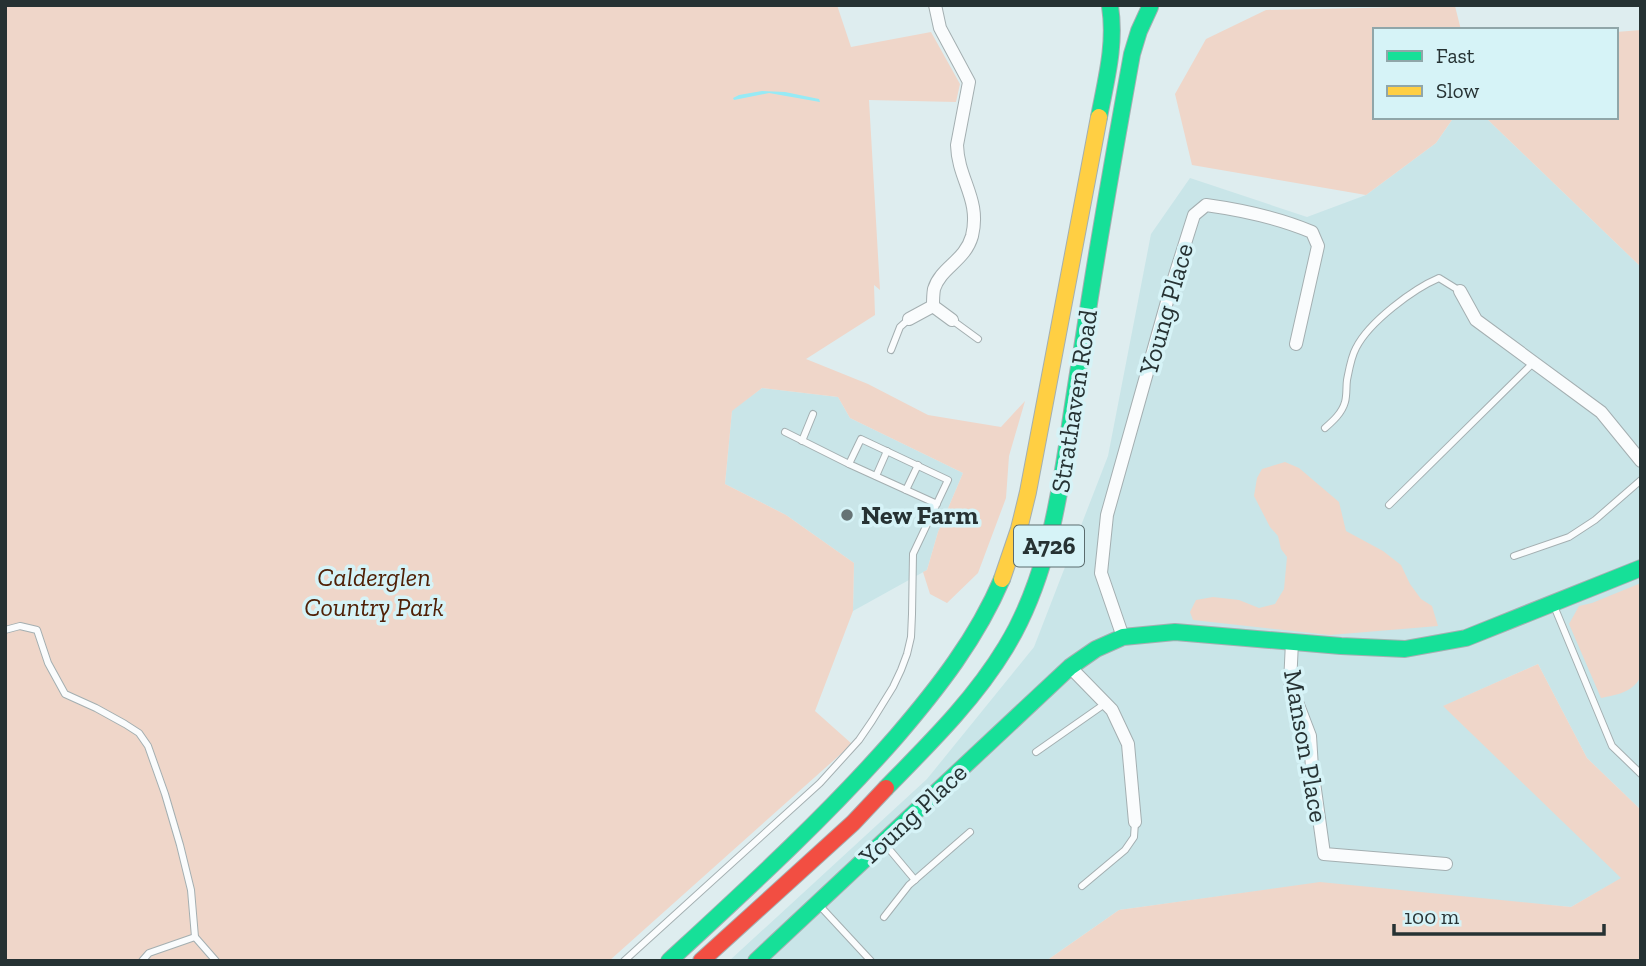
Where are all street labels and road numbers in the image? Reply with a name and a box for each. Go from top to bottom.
street label: Young Place [1132,239,1200,380]
street label: Strathaven Road [1044,307,1104,495]
road number: A726 [1014,526,1084,566]
street label: Manson Place [1277,667,1335,825]
street label: Young Place [852,756,973,873]

